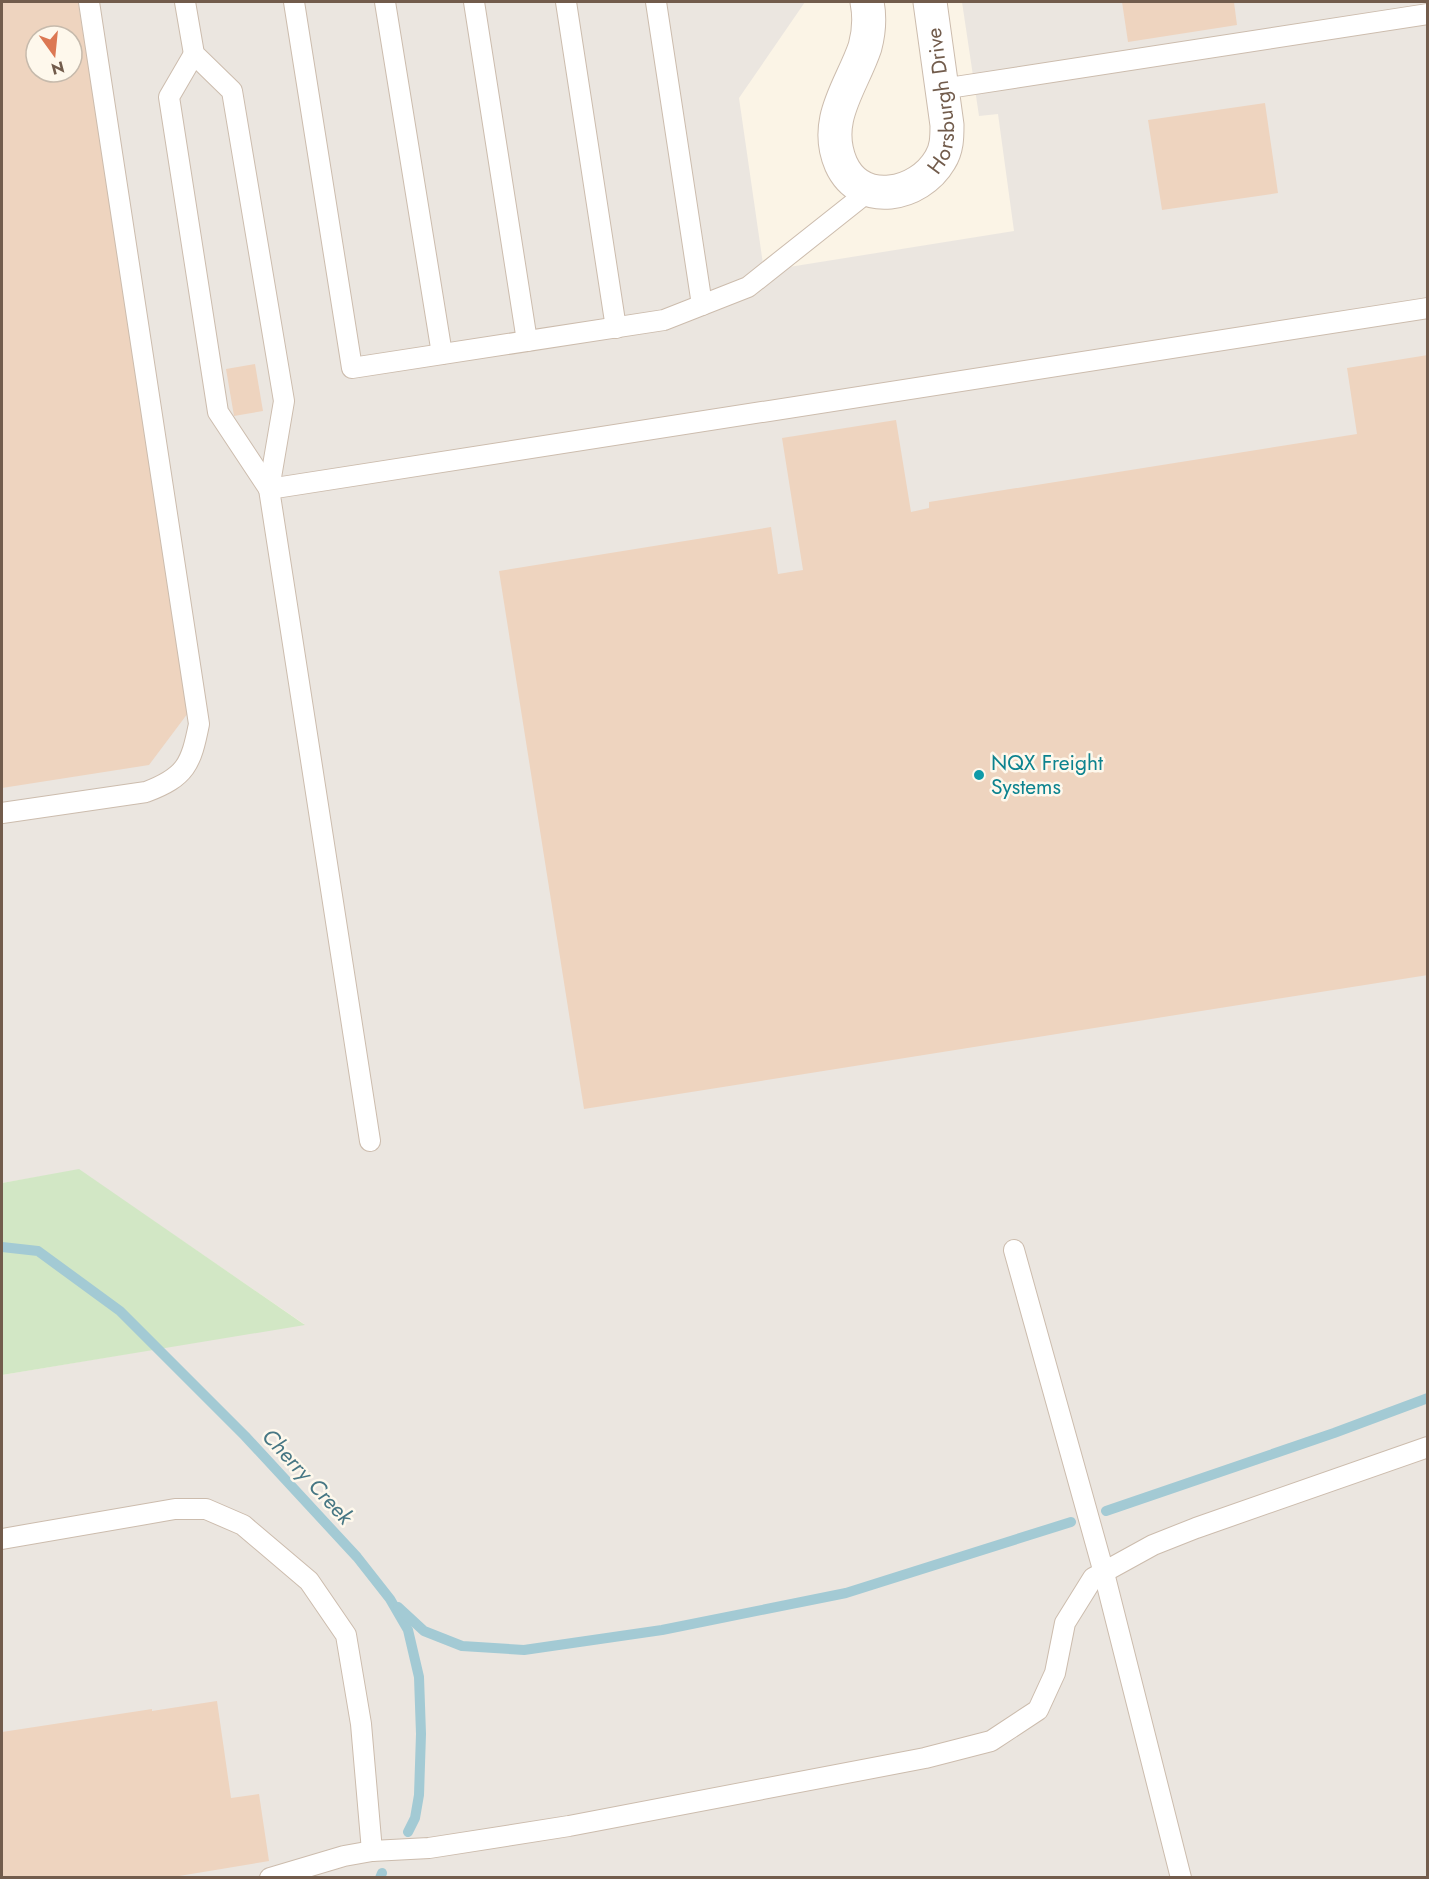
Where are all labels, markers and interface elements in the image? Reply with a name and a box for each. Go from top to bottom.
north arrow [24,24,84,84]
street label: Horsburgh Drive [919,26,962,180]
text: N [49,55,67,81]
place label: NQX Freight Systems [991,748,1103,802]
marker: NQX Freight Systems [972,768,986,782]
water label: Cherry Creek [255,1421,362,1532]

